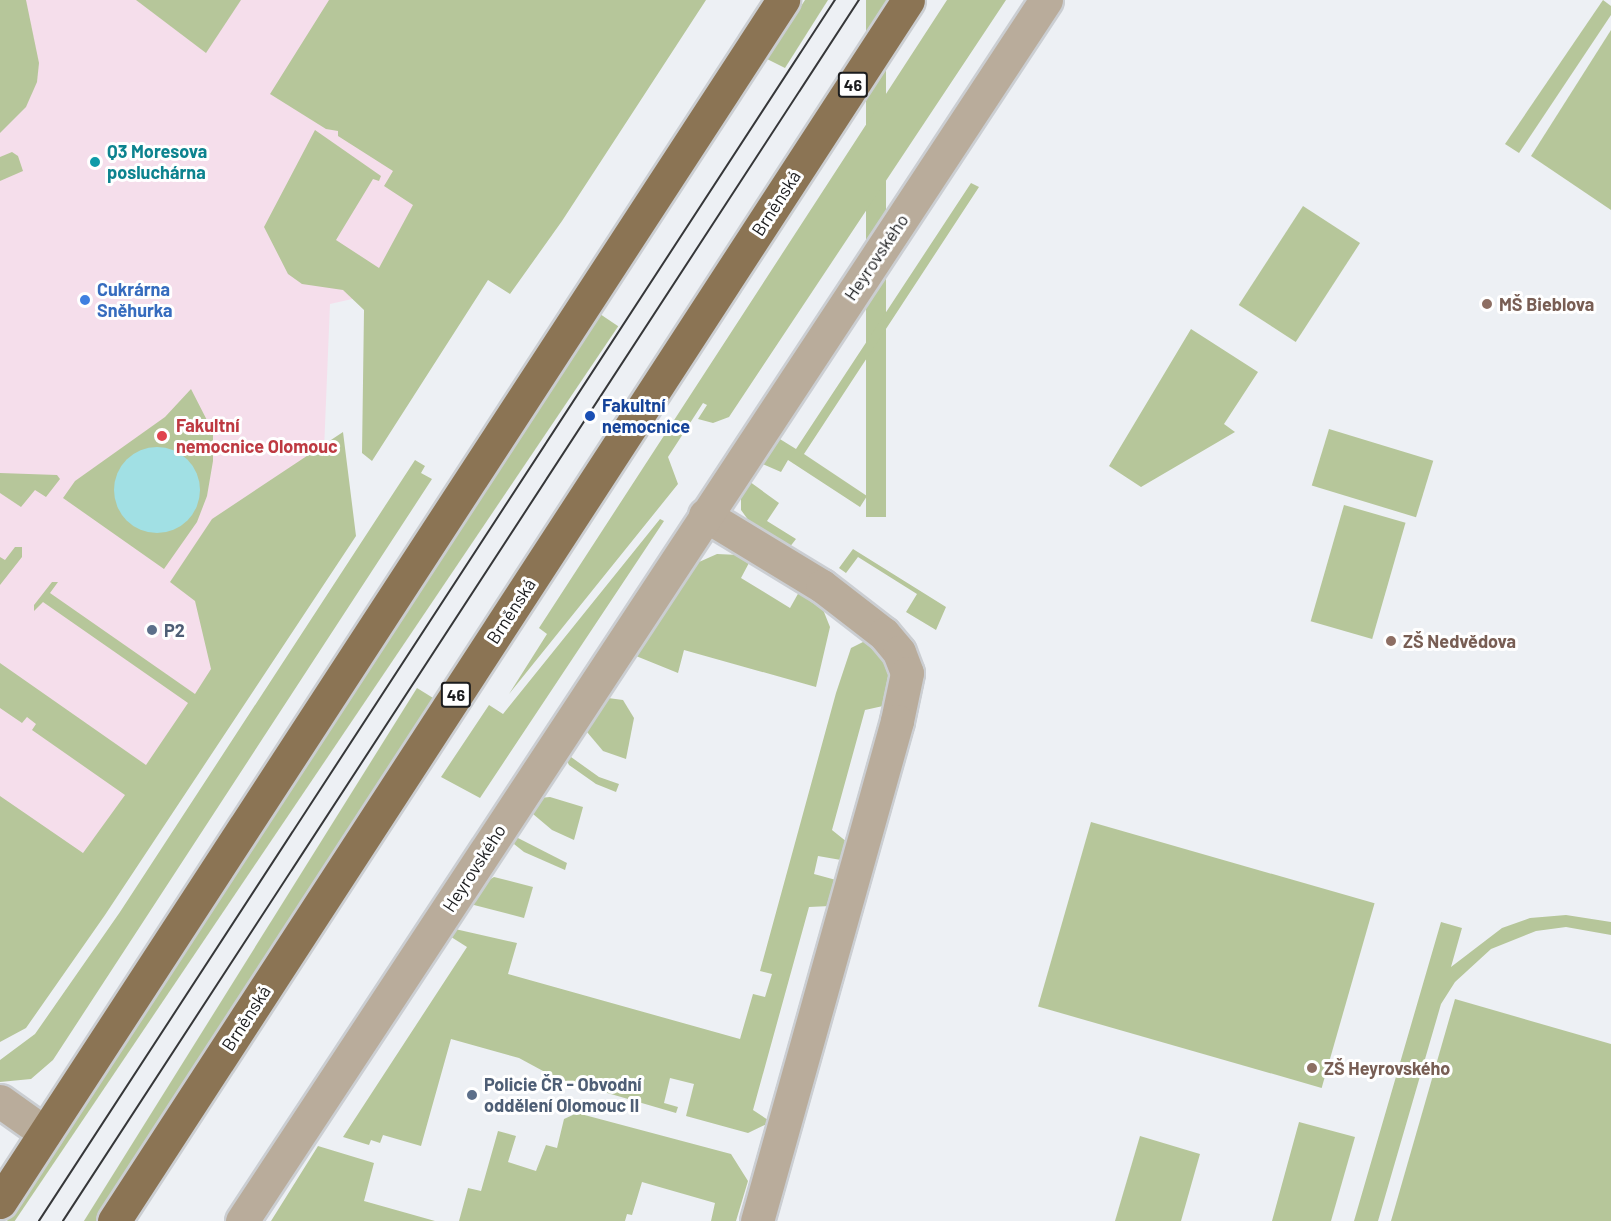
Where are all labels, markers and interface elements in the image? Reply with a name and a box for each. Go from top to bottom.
road number: 46 [836,72,870,98]
place label: Q3 Moresova posluchárna [107,141,207,184]
marker: Q3 Moresova posluchárna [88,155,102,169]
street label: Brněnská [747,166,805,240]
street label: Heyrovského [839,210,913,304]
place label: Cukrárna Sněhurka [97,279,173,322]
marker: Cukrárna Sněhurka [78,293,92,307]
place label: MŠ Bieblova [1499,293,1594,315]
marker: MŠ Bieblova [1480,297,1494,311]
place label: Fakultní nemocnice [602,395,690,438]
marker: Fakultní nemocnice [583,409,597,423]
place label: Fakultní nemocnice Olomouc [176,415,338,458]
marker: Fakultní nemocnice Olomouc [153,427,171,445]
street label: Brněnská [482,574,540,648]
place label: P2 [164,619,185,641]
marker: P2 [145,623,159,637]
place label: ZŠ Nedvědova [1403,630,1516,652]
marker: ZŠ Nedvědova [1384,634,1398,648]
road number: 46 [440,682,472,708]
street label: Heyrovského [438,820,510,916]
street label: Brněnská [217,981,275,1055]
place label: ZŠ Heyrovského [1324,1057,1450,1079]
marker: ZŠ Heyrovského [1305,1061,1319,1075]
place label: Policie ČR - Obvodní oddělení Olomouc II [484,1074,642,1116]
marker: Policie ČR - Obvodní oddělení Olomouc II [465,1088,479,1102]

